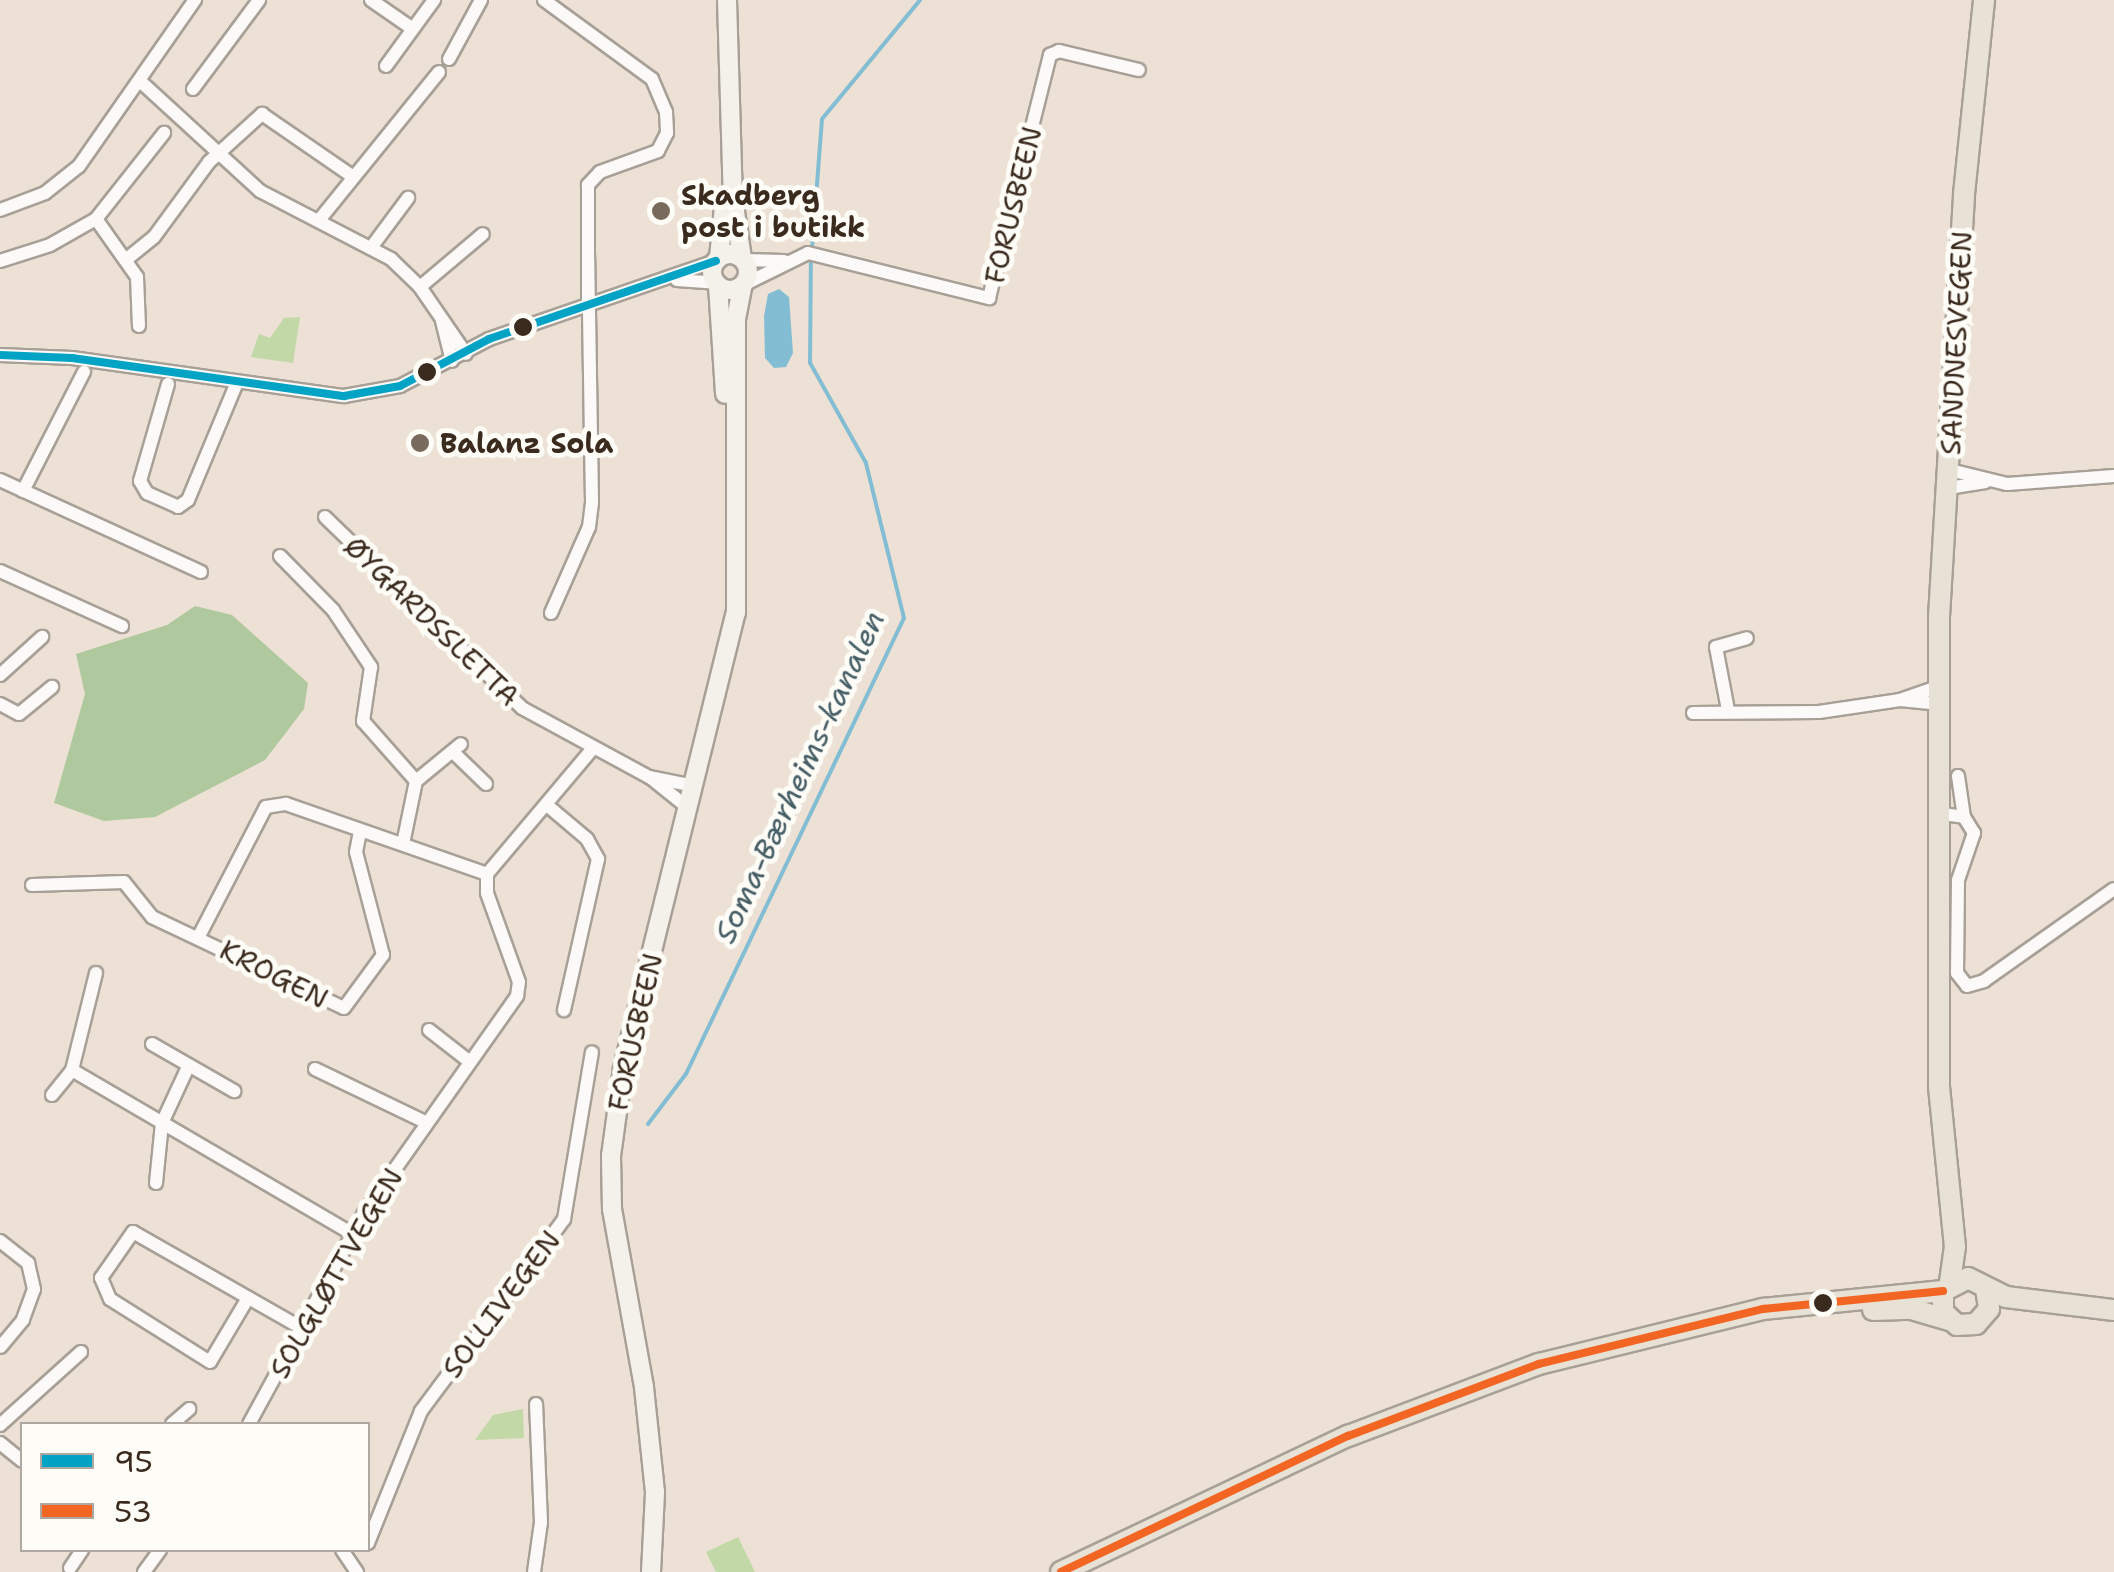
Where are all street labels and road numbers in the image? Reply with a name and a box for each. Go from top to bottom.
street label: FORUSBEEN [977,123,1049,287]
street label: SANDNESVEGEN [1933,230,1979,456]
street label: ØYGARDSSLETTA [338,529,526,713]
street label: KROGEN [214,933,334,1015]
street label: FORUSBEEN [601,950,669,1114]
street label: SOLGLØTTVEGEN [262,1162,410,1384]
street label: SOLLIVEGEN [435,1224,567,1384]

